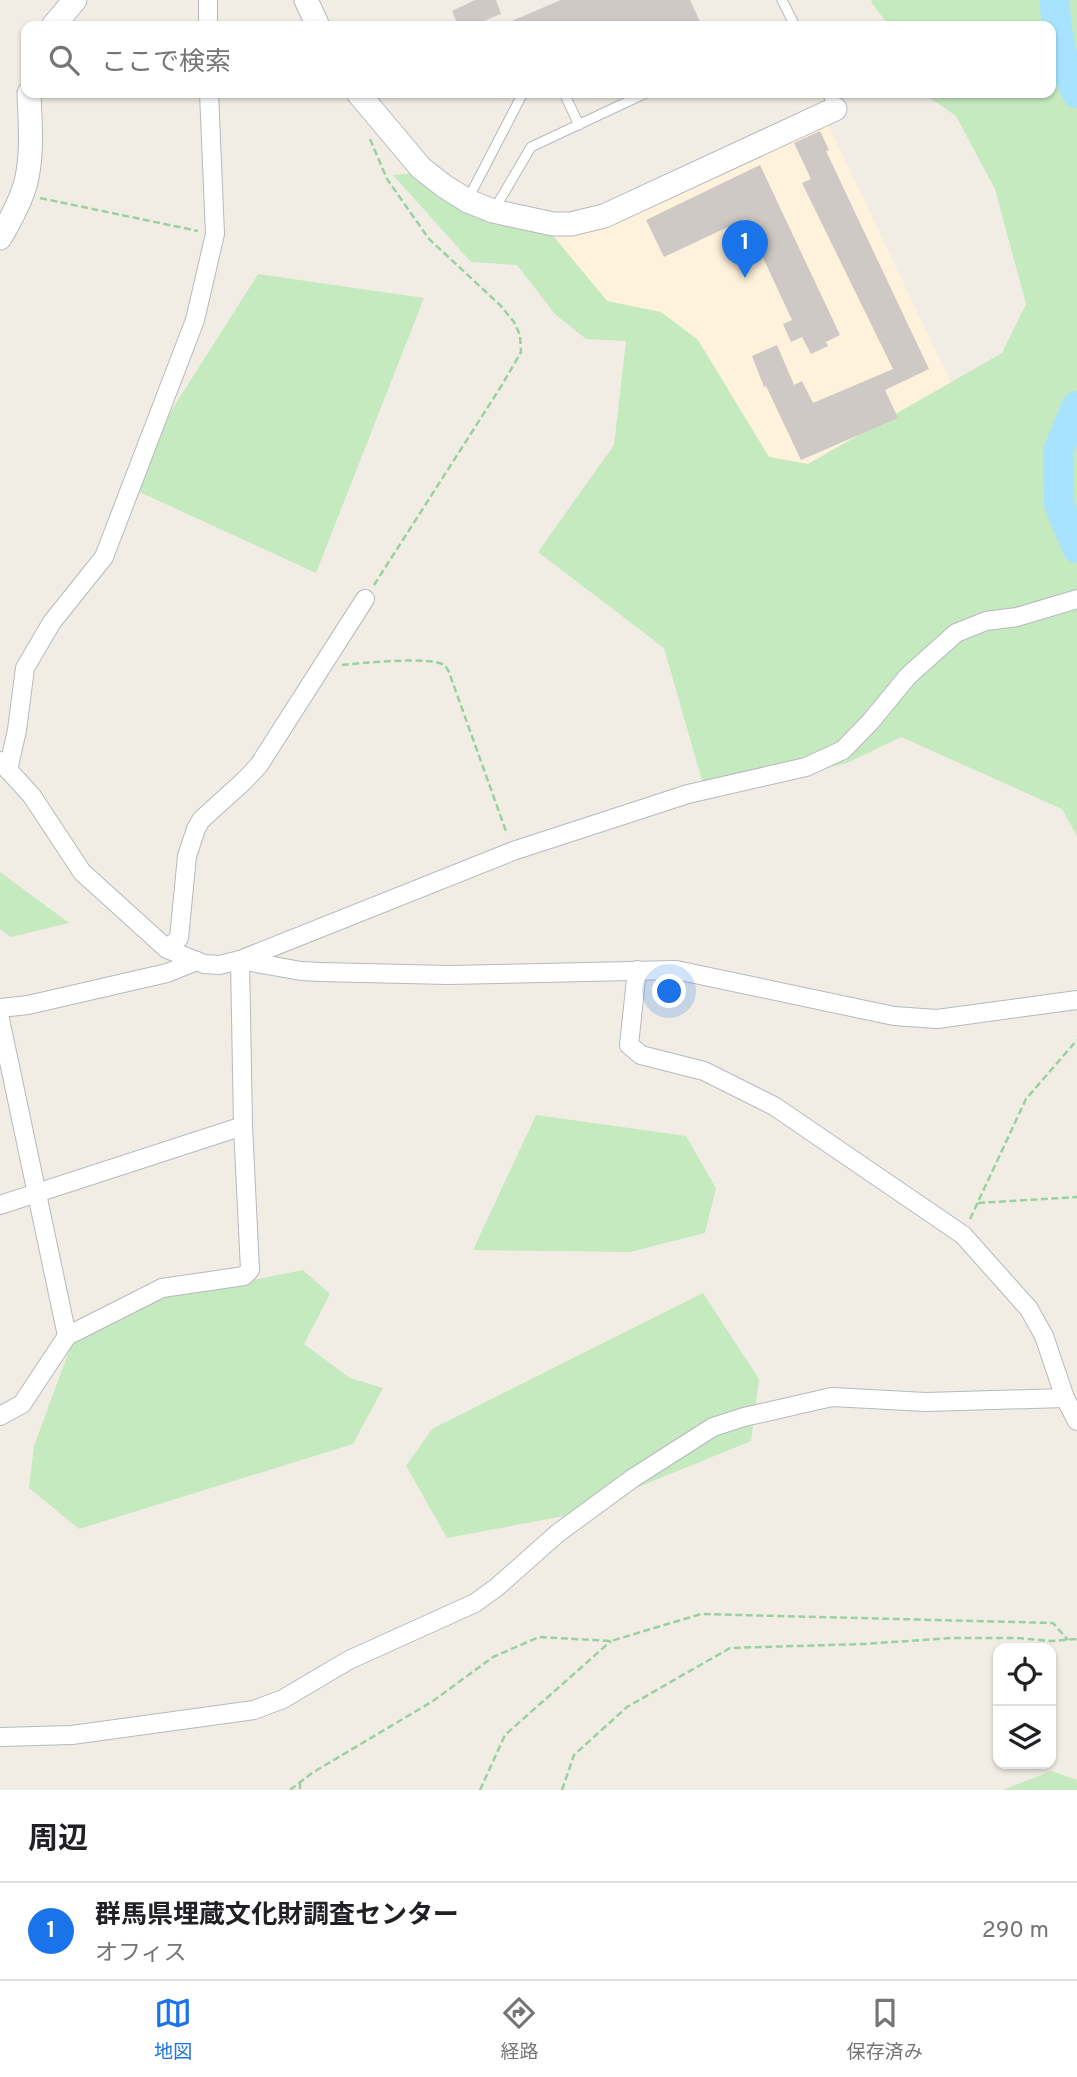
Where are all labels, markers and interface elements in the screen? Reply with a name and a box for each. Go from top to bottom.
search box [21,21,1056,98]
icon: search [45,41,83,79]
text: ここで検索 [101,47,231,80]
pin: 1 [722,220,768,278]
your location [652,974,686,1008]
map controls [993,1643,1056,1769]
button: locate [993,1643,1056,1706]
button: layers [993,1706,1056,1769]
text: 周辺 [28,1822,88,1859]
text: 群馬県埋蔵文化財調査センター [95,1900,459,1933]
text: 1 [46,1917,56,1946]
text: 290 m [982,1917,1049,1946]
text: オフィス [95,1940,187,1969]
tab: 地図 [154,1994,192,2065]
tab: 経路 [500,1994,539,2065]
tab: 保存済み [847,1994,923,2065]

